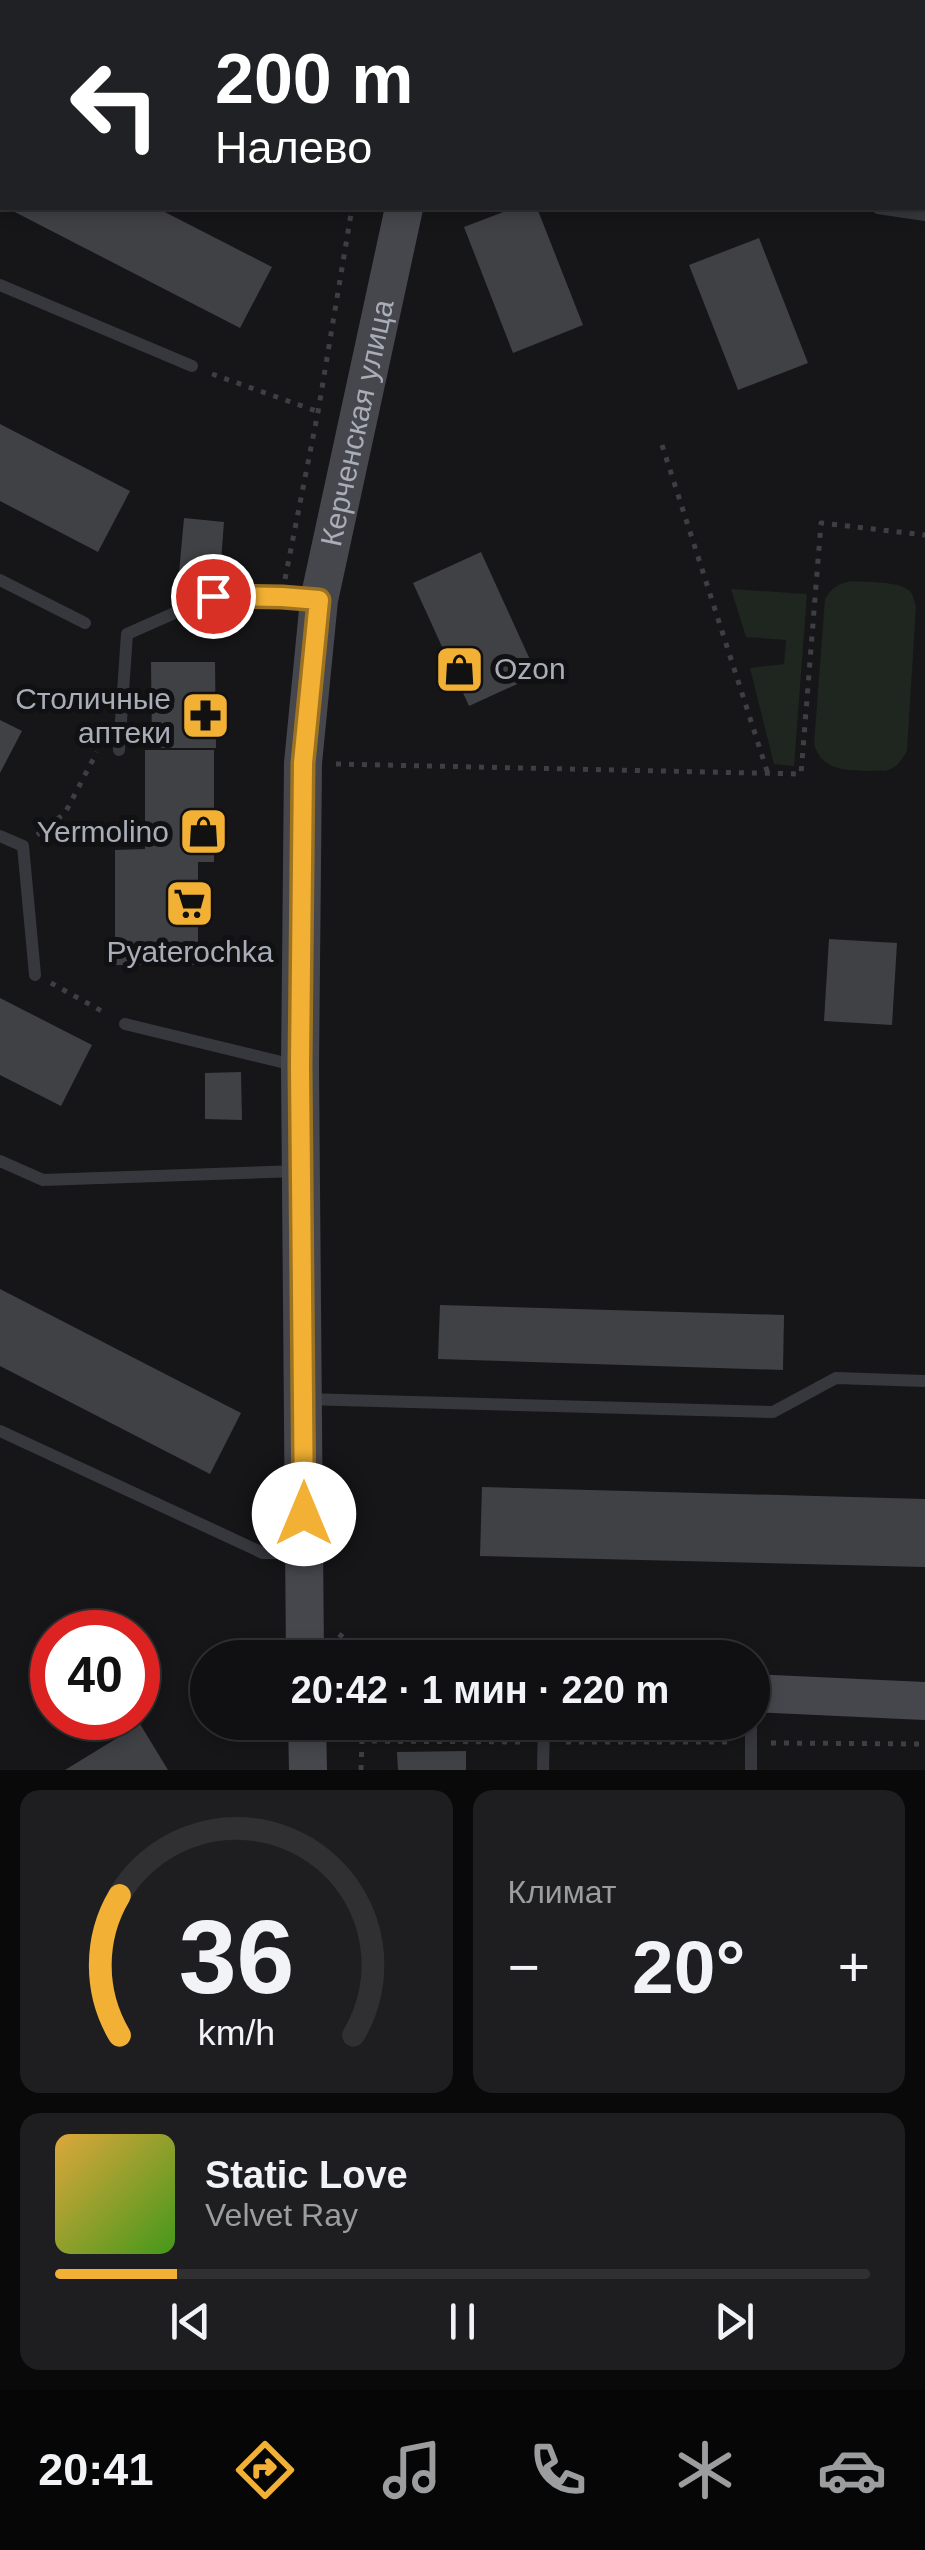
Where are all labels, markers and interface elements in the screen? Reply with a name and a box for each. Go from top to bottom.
icon: left [50,40,180,170]
text: 200 m [215,40,413,118]
text: Налево [215,122,372,173]
street label: Керченская улица [314,296,400,549]
pin [171,554,256,639]
icon: arrive [186,569,241,624]
shop icon: Ozon [433,643,485,695]
place label: Ozon [494,652,566,685]
place label: Столичные аптеки [15,682,171,749]
pharmacy icon: Столичные аптеки [180,690,232,742]
shop icon: Yermolino [178,806,230,858]
place label: Yermolino [37,815,169,848]
supermarket icon: Pyaterochka [164,877,216,929]
place label: Pyaterochka [107,935,274,968]
position arrow [252,1462,356,1566]
speed limit sign: 40 [30,1610,160,1740]
text: 20:42 · 1 мин · 220 m [291,1669,669,1711]
text: Климат [508,1874,616,1910]
text: 36 [178,1899,294,2015]
text: 20° [632,1925,745,2009]
text: − [508,1936,540,1998]
text: + [838,1936,870,1998]
text: km/h [198,2013,275,2053]
text: Static Love [205,2154,408,2196]
text: Velvet Ray [205,2197,358,2233]
icon: previous [163,2294,218,2349]
icon: pause [435,2294,490,2349]
icon: next [707,2294,762,2349]
icon: directions [230,2435,300,2505]
icon: music [377,2435,447,2505]
icon: phone [523,2435,593,2505]
icon: climate [670,2435,740,2505]
icon: car [817,2435,887,2505]
text: 20:41 [38,2444,153,2495]

